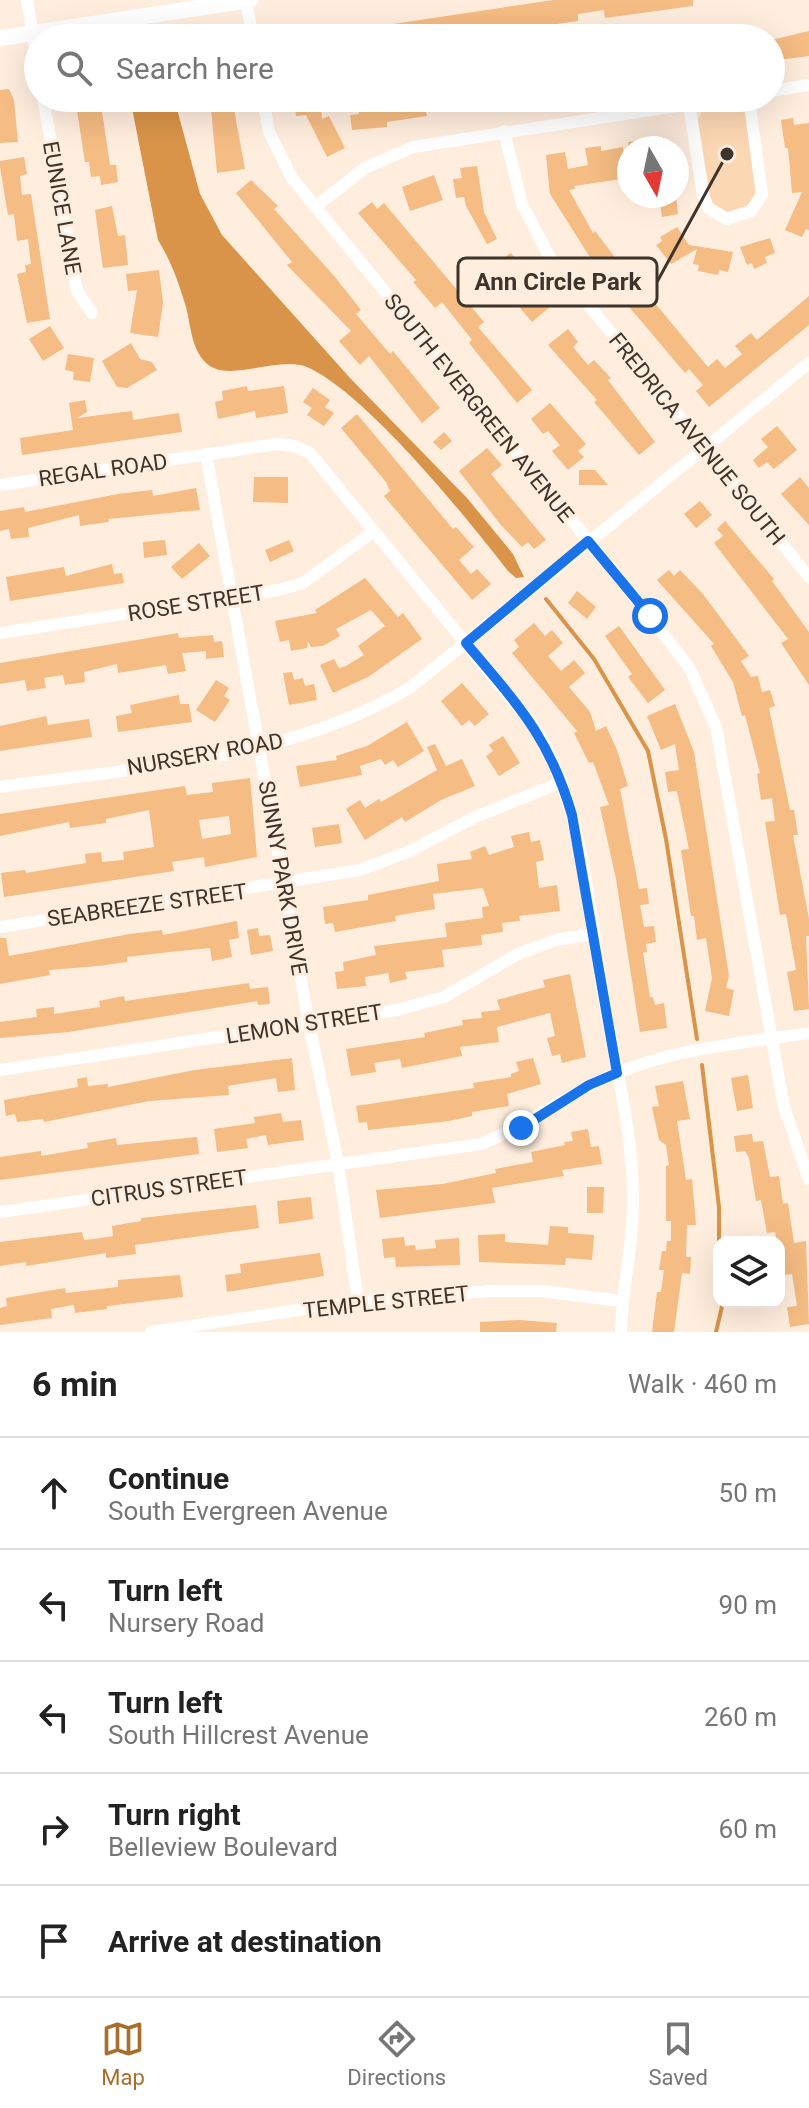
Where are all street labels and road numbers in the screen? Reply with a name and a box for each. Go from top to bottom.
street label: EUNICE LANE [38,139,86,277]
street label: SOUTH EVERGREEN AVENUE [379,289,579,527]
street label: FREDRICA AVENUE SOUTH [604,328,790,550]
street label: REGAL ROAD [37,449,169,491]
street label: ROSE STREET [126,580,266,626]
street label: NURSERY ROAD [125,728,285,780]
street label: SUNNY PARK DRIVE [254,779,312,977]
street label: SEABREEZE STREET [46,879,248,931]
street label: LEMON STREET [224,999,384,1049]
street label: CITRUS STREET [89,1165,249,1211]
street label: TEMPLE STREET [302,1281,470,1323]

